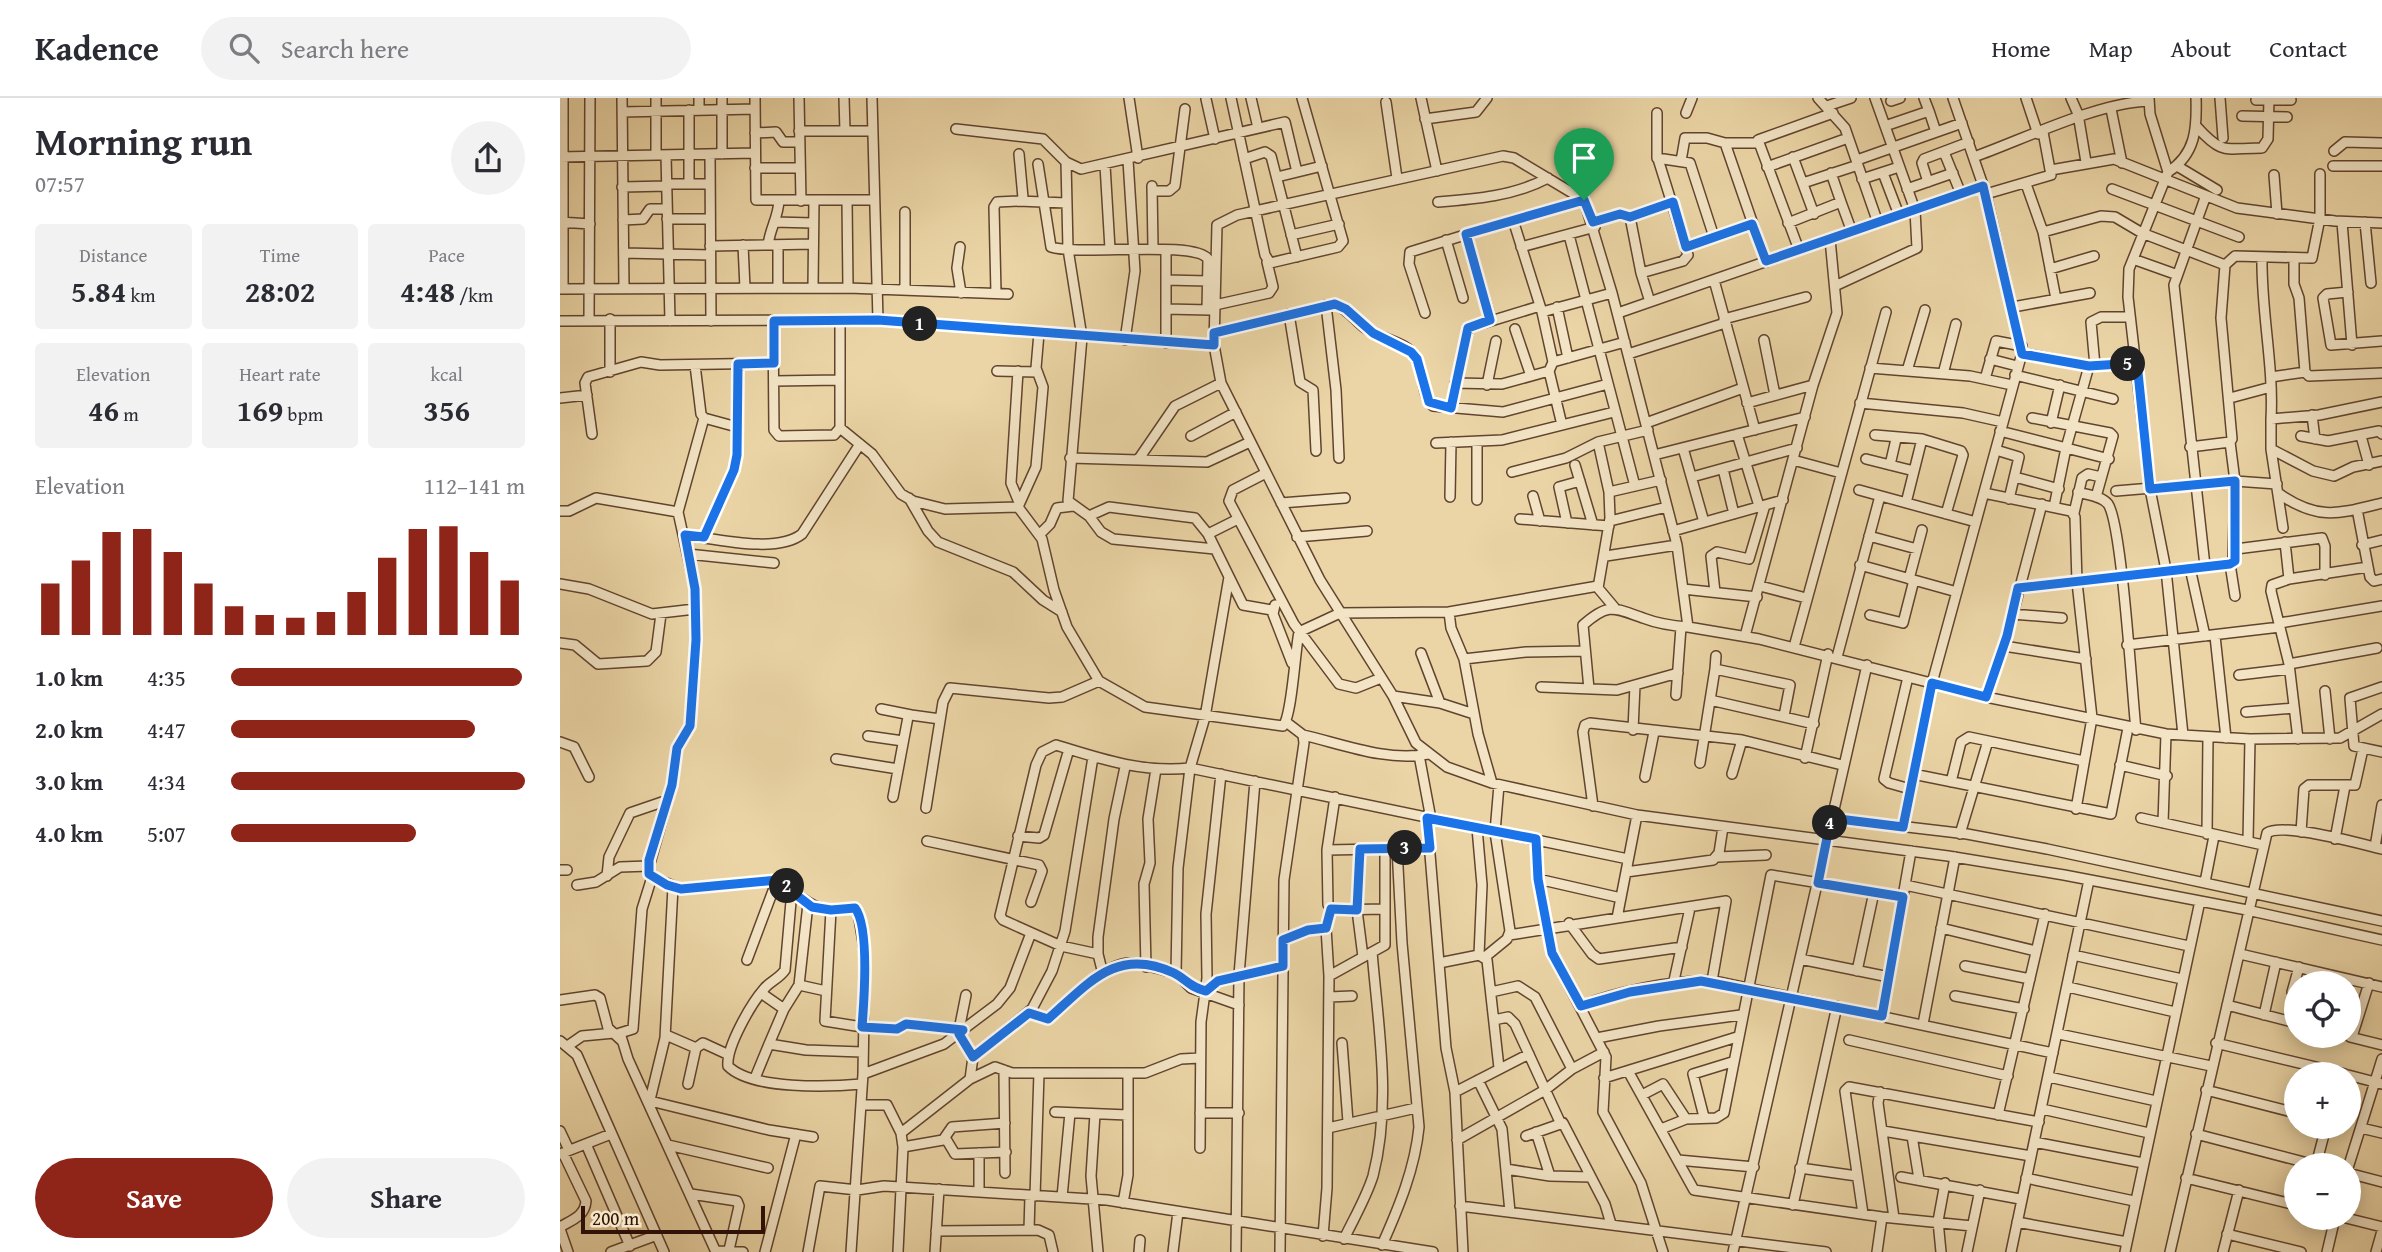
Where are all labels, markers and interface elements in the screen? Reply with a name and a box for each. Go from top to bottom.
search box [201,17,691,80]
text: Kadence [35,24,159,72]
icon: search [225,29,263,67]
text: Search here [281,29,409,68]
text: Home [1992,31,2051,66]
text: Map [2089,31,2133,66]
text: About [2171,31,2231,66]
text: Contact [2269,31,2347,66]
text: Morning run [35,113,252,169]
button: share [451,121,525,195]
pin [1554,128,1614,200]
icon: arrive [1565,139,1603,177]
text: 07:57 [35,167,85,200]
text: Distance [79,241,147,269]
text: Time [260,241,300,269]
text: Pace [428,241,465,269]
text: 5.84 [71,269,126,313]
text: 28:02 [245,269,315,313]
text: 4:48 [400,269,455,313]
text: km [126,281,156,309]
text: /km [455,281,493,309]
pin: 1 [902,306,938,342]
text: 1 [915,309,924,337]
pin: 5 [2110,346,2146,382]
text: 5 [2123,349,2132,377]
text: Elevation [76,360,151,388]
text: Heart rate [239,360,321,388]
text: kcal [430,360,463,388]
text: 46 [88,388,119,432]
text: 169 [237,388,283,432]
text: 356 [423,388,470,432]
text: m [119,400,139,428]
text: bpm [283,400,323,428]
text: Elevation [35,469,125,502]
text: 112–141 m [424,469,525,502]
text: 1.0 km [35,661,103,694]
text: 4:35 [147,661,186,694]
text: 2.0 km [35,713,103,746]
text: 4:47 [147,713,186,746]
text: 3.0 km [35,765,103,798]
text: 4:34 [147,765,186,798]
pin: 4 [1812,806,1848,840]
text: 4 [1825,808,1834,836]
text: 4.0 km [35,817,103,850]
text: 5:07 [147,817,186,850]
pin: 3 [1388,830,1422,866]
text: 3 [1400,833,1409,861]
pin: 2 [770,868,804,904]
text: 2 [782,871,791,899]
map controls [2284,971,2361,1230]
button: locate [2284,971,2361,1048]
button: + [2284,1062,2361,1139]
button: − [2284,1153,2361,1230]
button: Save [35,1158,273,1238]
button: Share [287,1158,525,1238]
scale bar [581,1203,765,1235]
text: 200 m [592,1204,639,1232]

